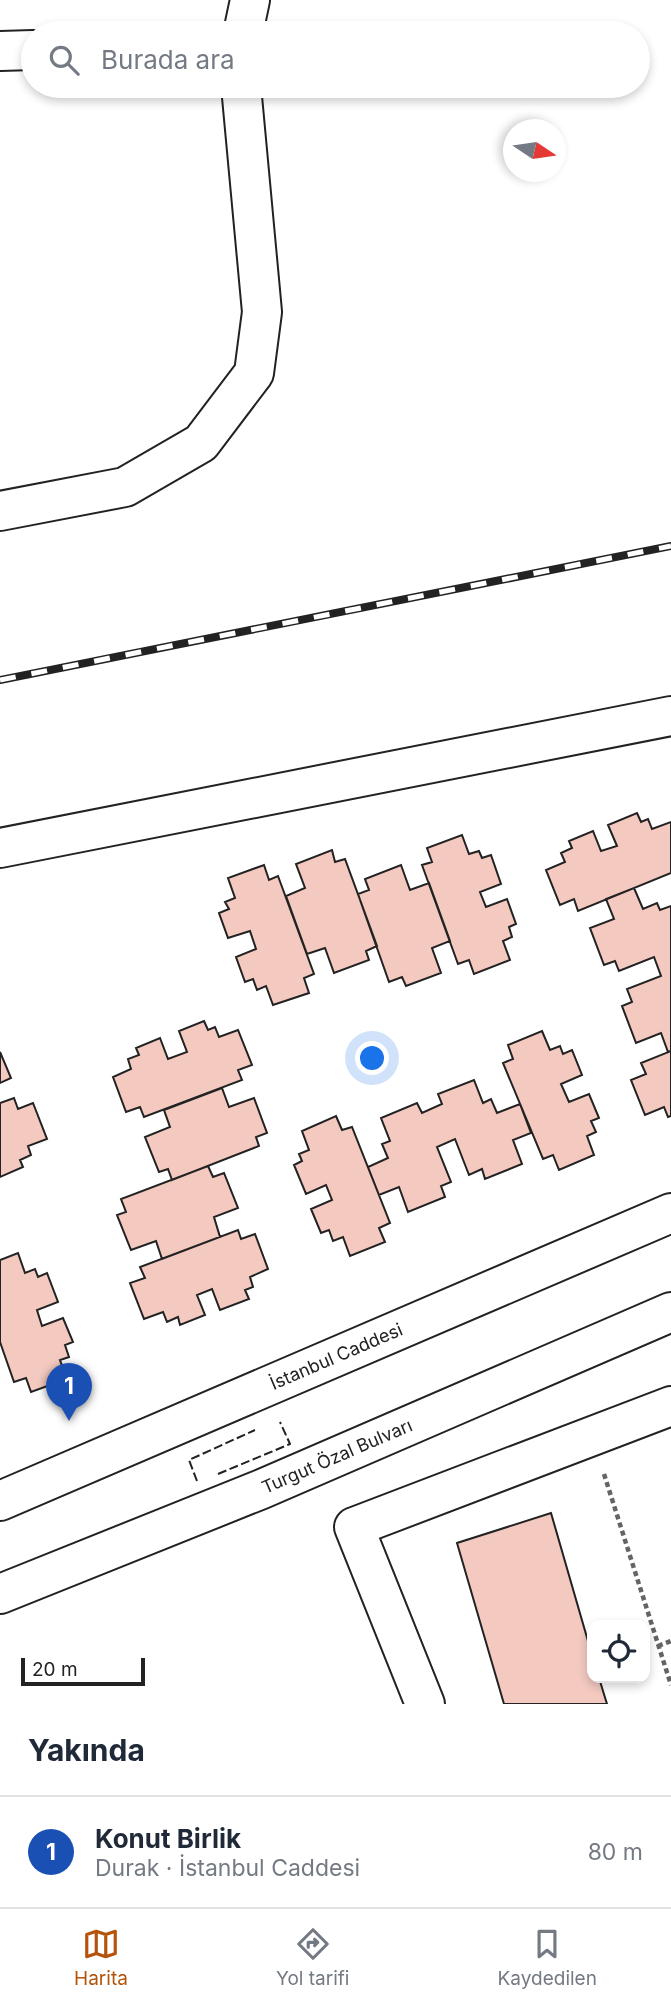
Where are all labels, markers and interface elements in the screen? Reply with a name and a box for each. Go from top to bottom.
search box [21,21,650,98]
icon: search [45,41,83,79]
text: Burada ara [101,44,235,75]
north arrow [503,119,566,182]
your location [355,1041,389,1075]
street label: İstanbul Caddesi [266,1319,405,1394]
pin: 1 [46,1363,92,1421]
street label: Turgut Özal Bulvarı [258,1414,415,1498]
map controls [587,1620,650,1683]
button: locate [587,1620,650,1683]
scale bar [21,1655,145,1687]
text: 20 m [32,1658,78,1681]
text: Yakında [28,1732,145,1768]
text: Konut Birlik [95,1823,241,1854]
text: 1 [46,1838,56,1866]
text: 80 m [588,1838,643,1866]
text: Durak · İstanbul Caddesi [95,1854,360,1882]
tab: Harita [74,1925,128,1990]
tab: Yol tarifi [276,1925,349,1990]
tab: Kaydedilen [498,1925,597,1990]

